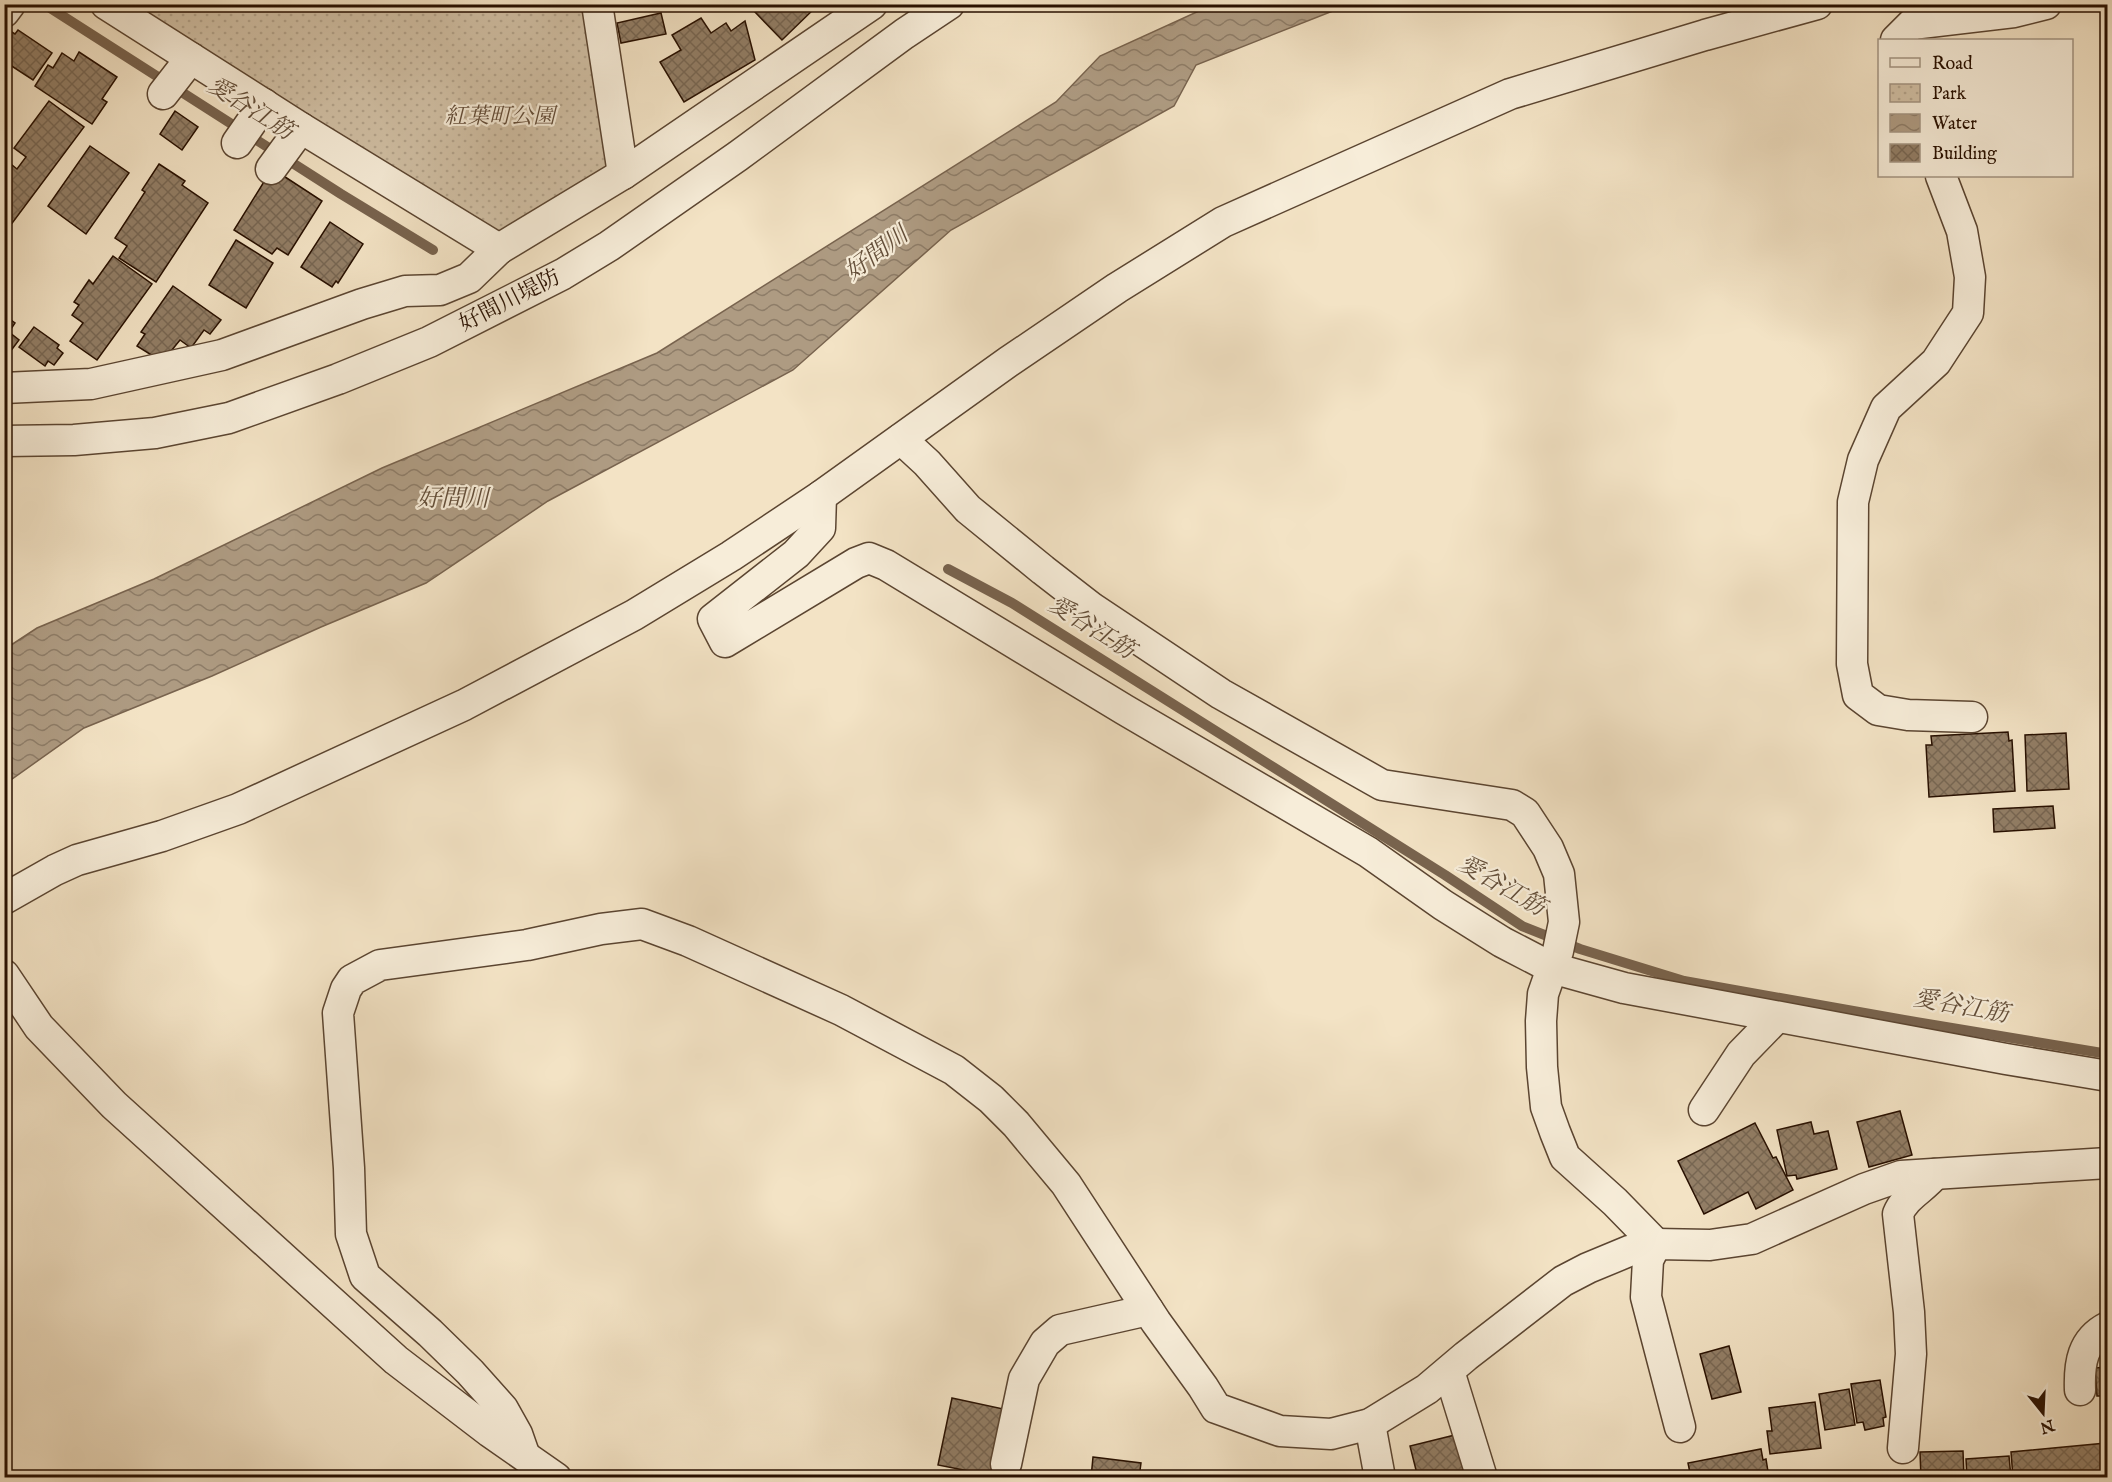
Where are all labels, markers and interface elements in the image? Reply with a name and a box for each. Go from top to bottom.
legend [1878,39,2073,177]
text: Road [1932,53,1973,76]
water label: 愛谷江筋 [201,70,302,150]
text: Park [1932,83,1967,106]
park label: 紅葉町公園 [445,103,558,131]
text: Water [1932,113,1977,136]
text: Building [1932,143,1997,166]
water label: 好間川 [839,218,917,288]
street label: 好間川堤防 [455,264,565,338]
water label: 好間川 [417,484,492,515]
water label: 愛谷江筋 [1042,589,1143,669]
water label: 愛谷江筋 [1452,849,1554,925]
water label: 愛谷江筋 [1911,983,2015,1031]
north arrow [2013,1383,2073,1443]
text: N [2037,1413,2058,1437]

